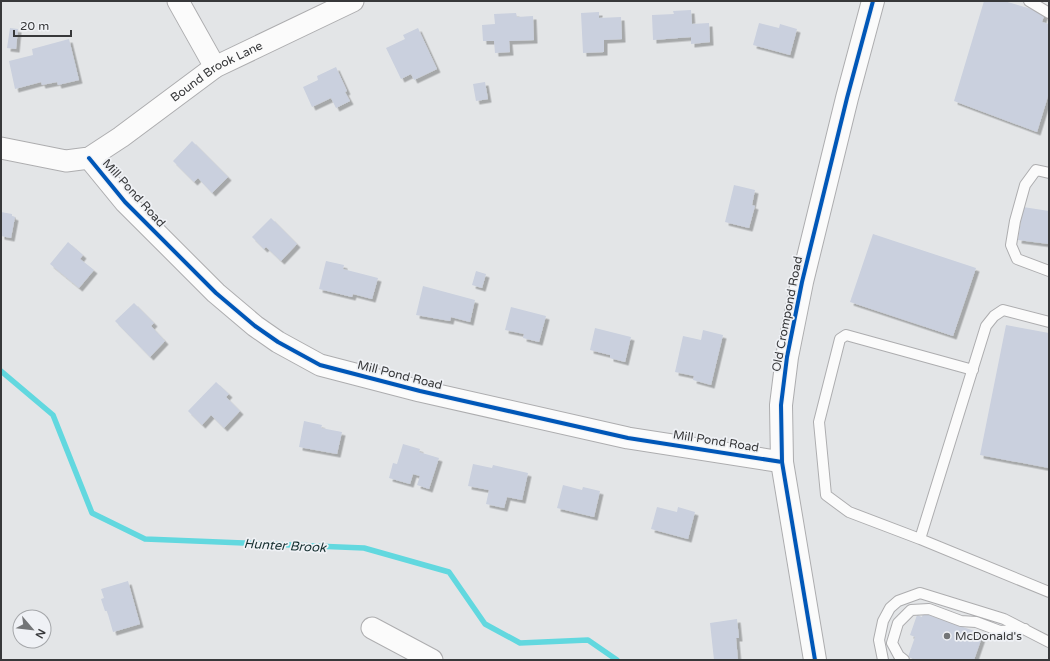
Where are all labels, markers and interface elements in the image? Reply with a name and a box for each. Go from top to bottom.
scale bar [14,12,71,38]
text: 20 m [20,19,49,33]
street label: Bound Brook Lane [168,38,265,105]
street label: Mill Pond Road [100,156,168,230]
street label: Old Crompond Road [769,255,805,373]
street label: Mill Pond Road [356,358,444,392]
street label: Mill Pond Road [672,427,760,455]
water label: Hunter Brook [243,536,327,556]
north arrow [12,609,52,649]
text: N [33,627,48,640]
place label: McDonald's [955,629,1022,643]
marker: McDonald's [942,631,952,641]

